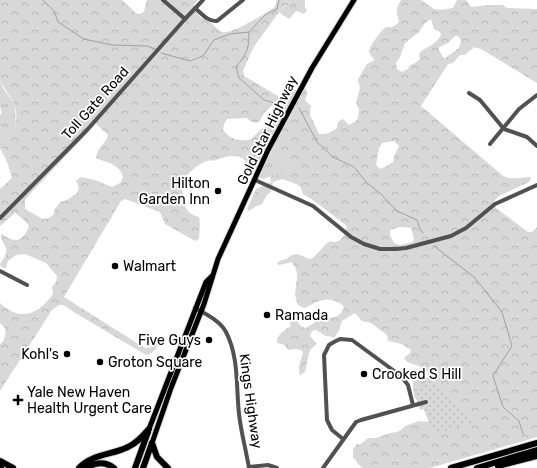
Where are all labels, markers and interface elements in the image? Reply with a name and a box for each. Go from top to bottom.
street label: Toll Gate Road [58,63,133,143]
street label: Gold Star Highway [234,73,301,188]
place label: Hilton Garden Inn [139,175,210,208]
marker: Hilton Garden Inn [213,186,223,196]
place label: Walmart [123,258,177,275]
marker: Walmart [110,261,120,271]
place label: Ramada [275,307,328,324]
marker: Ramada [262,310,272,320]
place label: Five Guys [138,332,201,349]
marker: Five Guys [204,335,214,345]
place label: Kohl's [21,346,59,363]
marker: Kohl's [62,349,72,359]
street label: Kings Highway [235,353,266,450]
place label: Groton Square [108,354,203,371]
marker: Groton Square [95,357,105,367]
place label: Crooked S Hill [372,366,461,383]
marker: Crooked S Hill [359,369,369,379]
place label: Yale New Haven Health Urgent Care [27,384,152,417]
marker: Yale New Haven Health Urgent Care [12,394,24,406]

